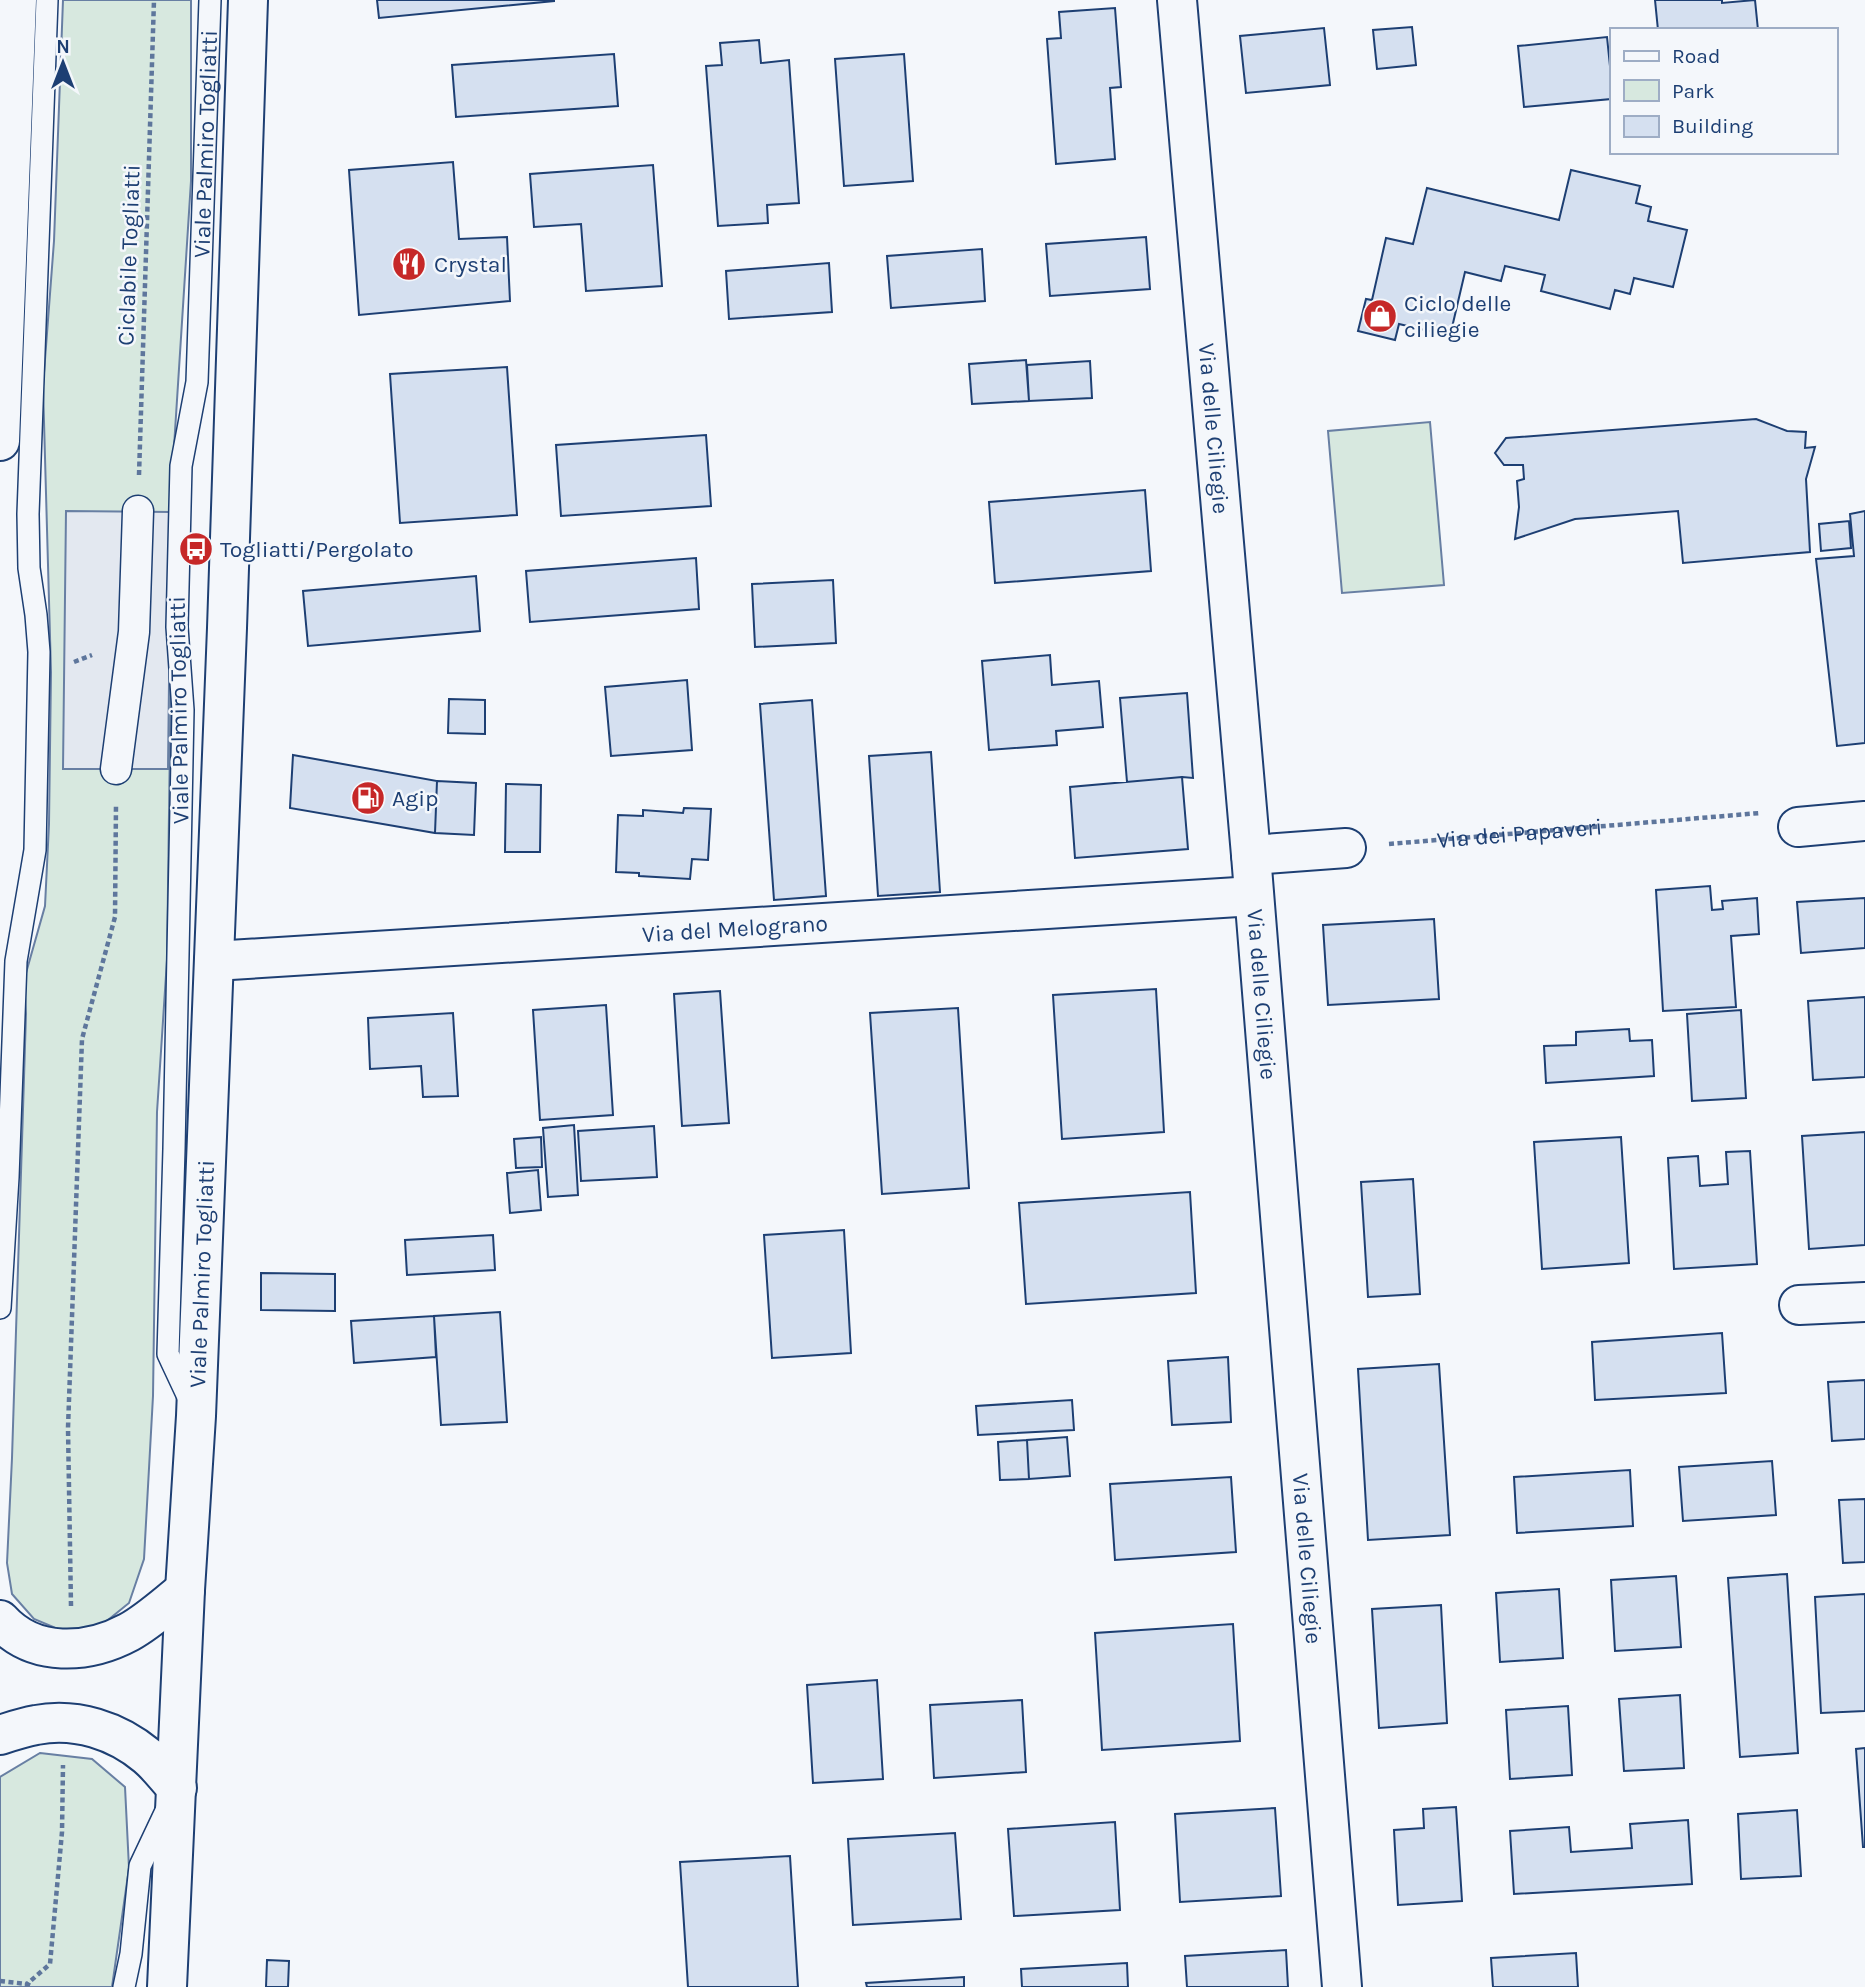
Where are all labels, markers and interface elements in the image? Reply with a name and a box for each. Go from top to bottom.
north arrow [28,28,98,98]
legend [1610,28,1837,154]
street label: Viale Palmiro Togliatti [188,29,222,259]
text: N [56,36,70,58]
text: Road [1672,44,1720,68]
text: Park [1672,79,1715,103]
text: Building [1672,114,1753,138]
street label: Ciclabile Togliatti [112,164,146,346]
restaurant icon: Crystal [390,245,428,283]
place label: Crystal [434,251,507,278]
place label: Ciclo delle ciliegie [1404,290,1511,343]
shop icon: Ciclo delle ciliegie [1361,297,1399,335]
street label: Via delle Ciliegie [1193,342,1235,515]
bus stop icon: Togliatti/Pergolato [177,530,215,568]
place label: Togliatti/Pergolato [220,536,414,563]
street label: Viale Palmiro Togliatti [164,596,194,824]
fuel station icon: Agip [349,779,387,817]
place label: Agip [392,785,439,812]
street label: Via dei Papaveri [1436,813,1603,853]
street label: Via delle Ciliegie [1242,908,1283,1081]
street label: Via del Melograno [641,909,829,948]
street label: Viale Palmiro Togliatti [184,1159,220,1388]
street label: Via delle Ciliegie [1287,1472,1328,1645]

